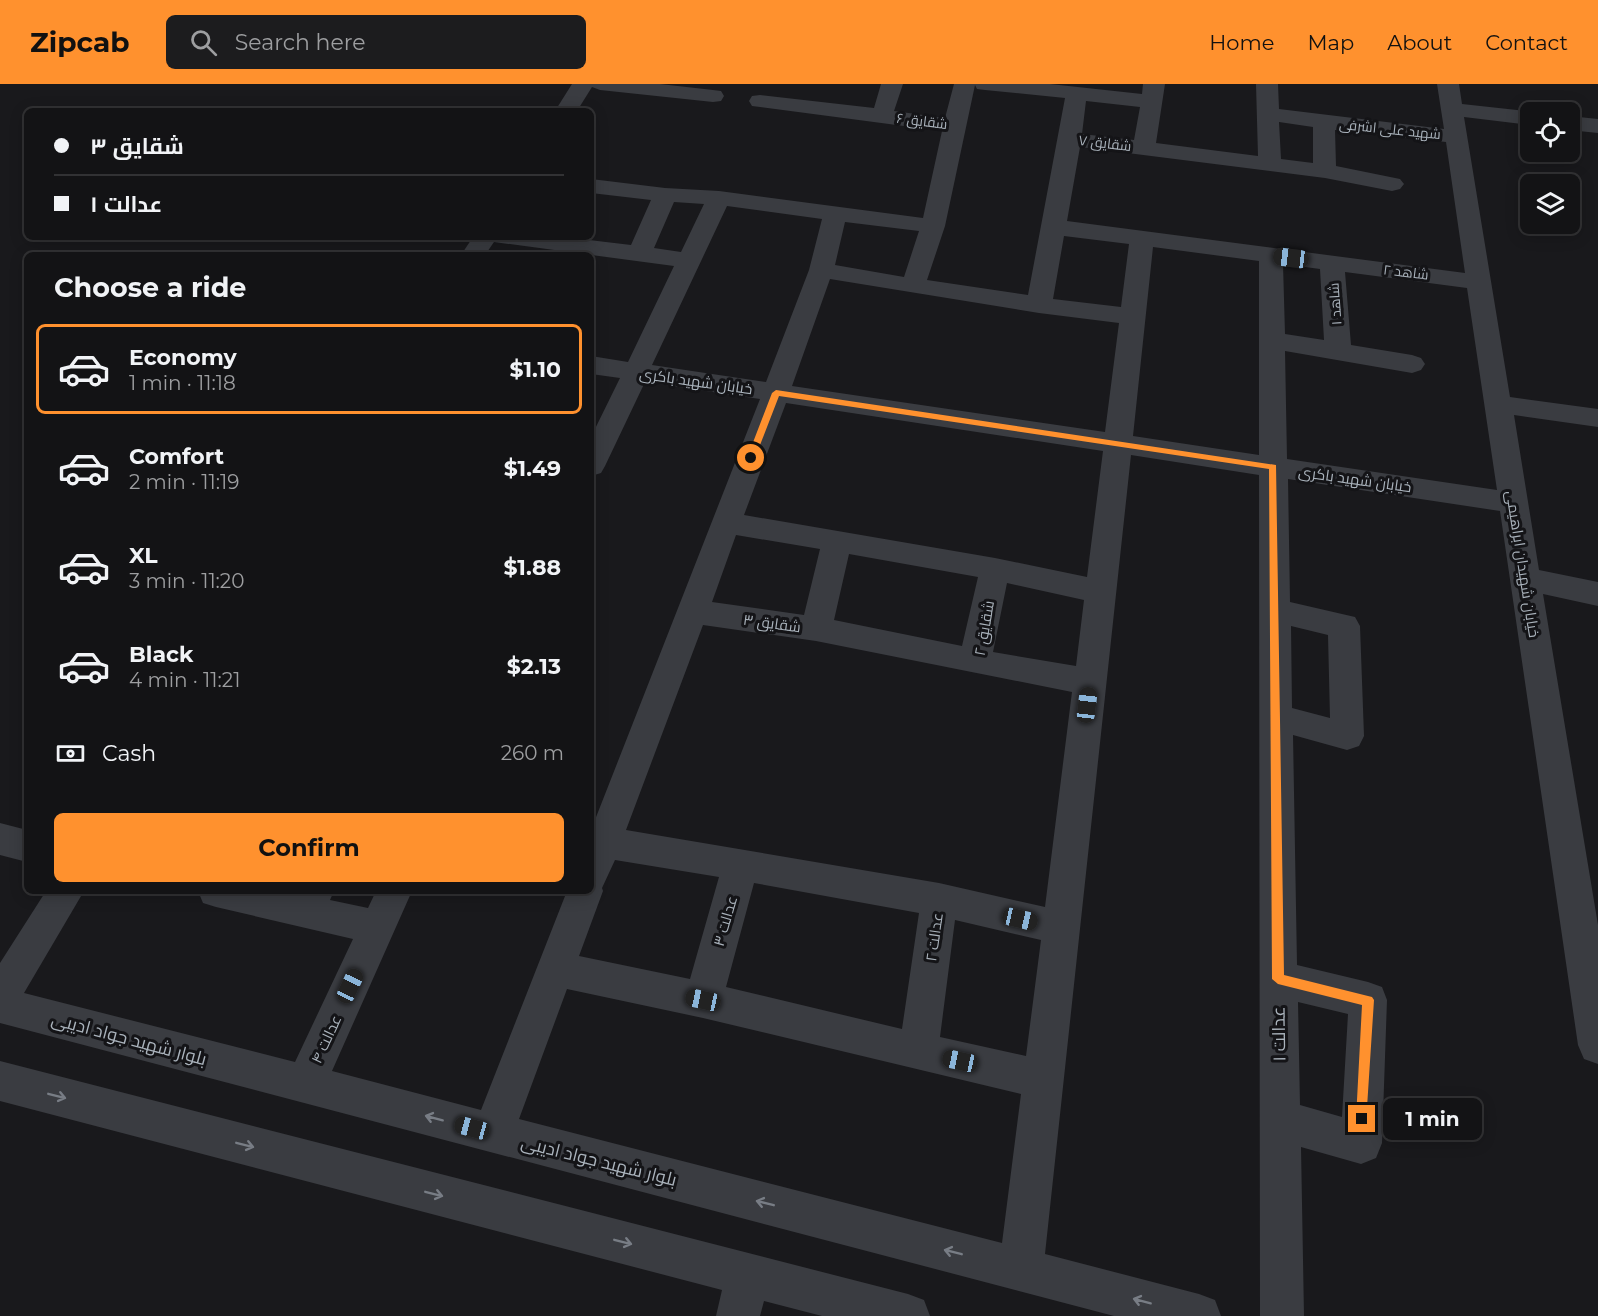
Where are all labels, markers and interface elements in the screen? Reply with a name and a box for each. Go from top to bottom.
search box [166,15,586,69]
text: Zipcab [30,25,130,59]
icon: search [187,26,220,59]
text: Search here [235,29,366,56]
text: Home [1209,30,1274,55]
text: Map [1307,30,1354,55]
text: About [1387,30,1452,55]
text: Contact [1485,30,1568,55]
map controls [1520,102,1580,234]
button: locate [1520,102,1580,162]
street label: شقایق ۶ [895,109,949,133]
street label: شهید علی اشرفی [1338,115,1442,143]
street label: شقایق ۷ [1077,131,1133,155]
text: شقایق ۳ [90,133,184,160]
button: layers [1520,174,1580,234]
text: عدالت ۱ [90,191,162,218]
car [1272,247,1310,269]
street label: شاهد ۲ [1382,260,1430,284]
text: Choose a ride [54,271,246,304]
street label: شاهد ۱ [1325,282,1345,326]
icon: car [57,342,111,396]
text: Economy [129,344,237,371]
text: $1.10 [510,356,561,383]
street label: خیابان شهید باکری [638,364,754,399]
text: 1 min · 11:18 [129,371,236,395]
icon: car [57,441,111,495]
text: Comfort [129,443,224,470]
route start [737,444,764,471]
text: $1.49 [504,455,561,482]
street label: خیابان شهید باکری [1297,462,1413,497]
text: 2 min · 11:19 [129,470,239,494]
street label: خیابان شهیدان ابراهیمی [1501,489,1544,639]
icon: car [57,540,111,594]
text: XL [129,542,158,569]
text: $1.88 [504,554,561,581]
text: 3 min · 11:20 [129,569,244,593]
street label: شقایق ۲ [970,599,999,657]
street label: شقایق ۳ [742,610,802,637]
icon: car [57,639,111,693]
text: Black [129,641,193,668]
text: $2.13 [507,653,561,680]
text: 4 min · 11:21 [129,668,240,692]
car [1076,686,1098,724]
icon: cash [54,737,87,770]
text: Cash [102,740,156,767]
text: 260 m [501,741,564,765]
button: Confirm [54,813,564,882]
street label: عدالت ۳ [709,894,741,948]
car [1000,906,1040,932]
street label: عدالت ۲ [921,911,947,963]
car [334,966,366,1006]
car [684,987,722,1013]
street label: عدالت ۱ [1268,1006,1290,1062]
street label: بلوار شهید جواد ادیبی [49,1008,209,1070]
street label: عدالت ۴ [307,1012,345,1066]
car [941,1048,979,1074]
one-way arrow [47,1091,66,1102]
callout: 1 min [1383,1098,1482,1140]
route end [1348,1105,1375,1132]
text: 1 min [1405,1107,1460,1131]
one-way arrow [424,1112,443,1123]
car [452,1115,492,1141]
street label: بلوار شهید جواد ادیبی [519,1131,679,1191]
one-way arrow [236,1139,255,1151]
one-way arrow [424,1188,443,1200]
one-way arrow [755,1197,774,1209]
one-way arrow [613,1237,632,1249]
one-way arrow [944,1246,963,1257]
one-way arrow [1133,1295,1152,1307]

